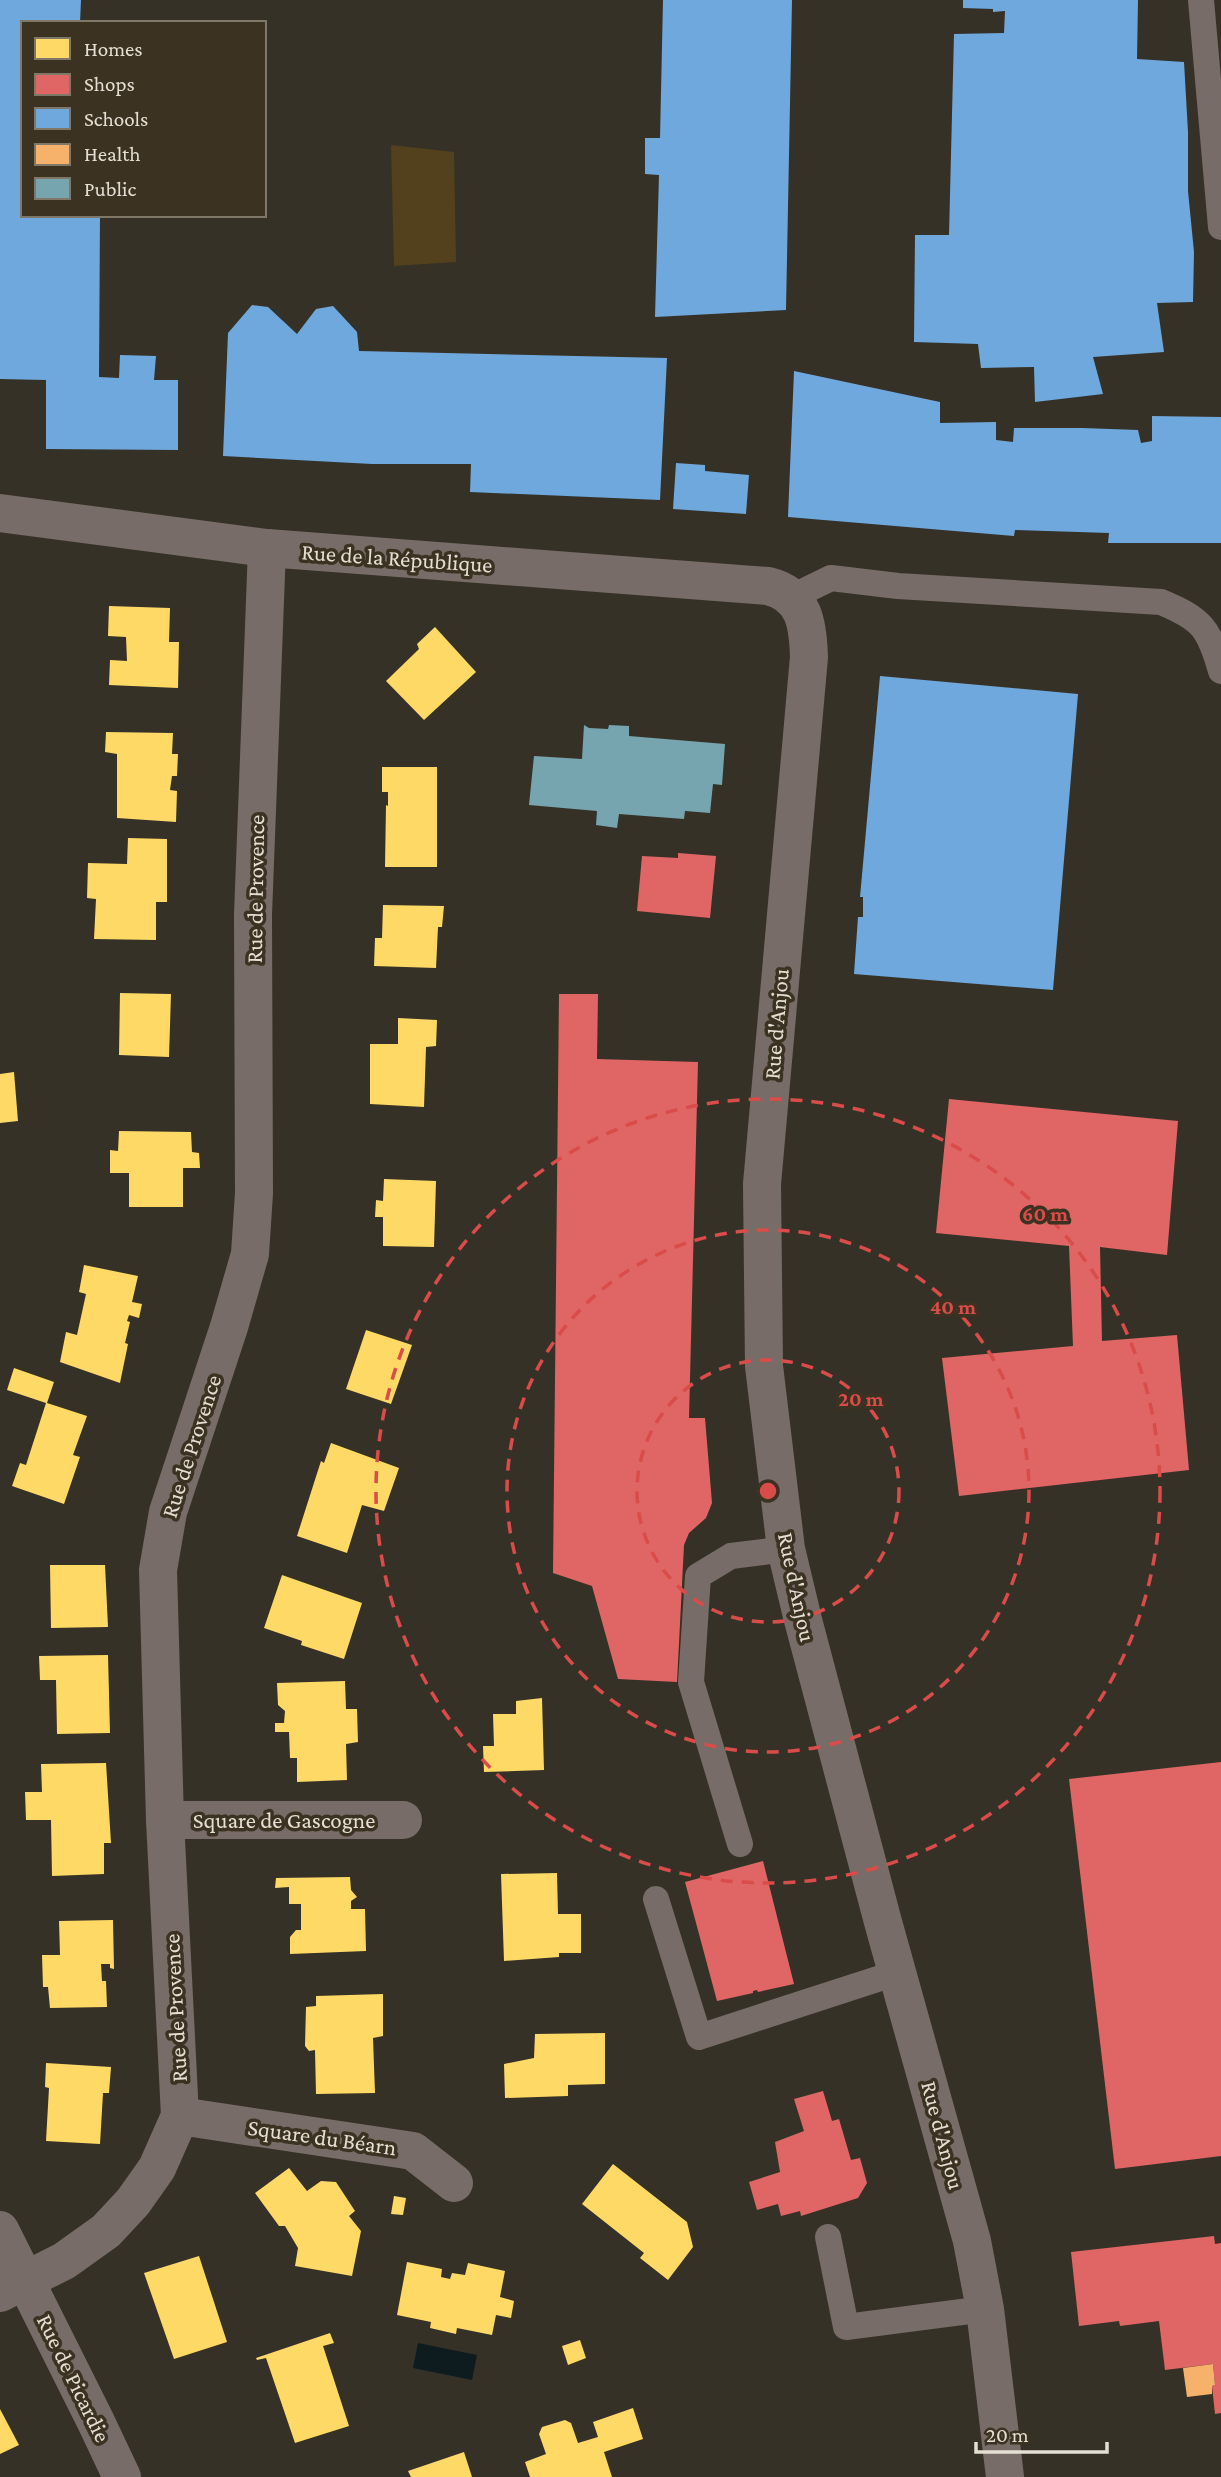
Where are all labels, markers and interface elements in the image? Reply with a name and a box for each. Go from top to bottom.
legend [21,21,266,217]
text: Homes [84,37,143,61]
text: Shops [84,72,135,96]
text: Schools [84,107,148,131]
text: Health [84,142,140,166]
text: Public [84,177,136,201]
street label: Rue de la République [301,538,493,578]
street label: Rue de Provence [241,814,269,964]
street label: Rue d'Anjou [758,968,794,1080]
text: 60 m [1022,1202,1068,1226]
text: 40 m [930,1295,976,1319]
street label: Rue de Provence [156,1371,226,1521]
text: 20 m [838,1387,884,1411]
centre of rings [756,1479,780,1503]
street label: Rue d'Anjou [773,1530,821,1644]
street label: Square de Gascogne [193,1807,375,1833]
street label: Rue de Provence [158,1933,192,2083]
street label: Rue d'Anjou [916,2078,970,2192]
street label: Square du Béarn [246,2114,398,2160]
street label: Rue de Picardie [32,2310,116,2446]
scale bar [976,2410,1107,2454]
text: 20 m [986,2423,1029,2447]

